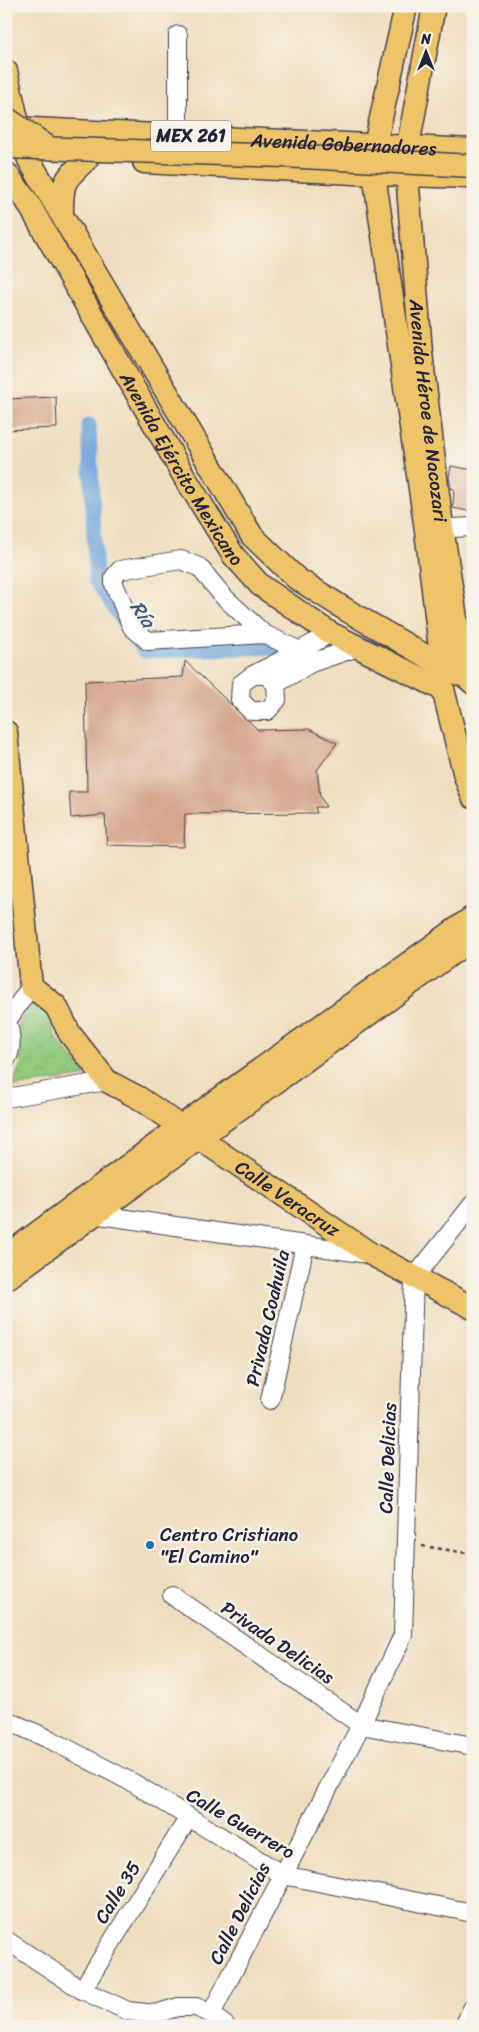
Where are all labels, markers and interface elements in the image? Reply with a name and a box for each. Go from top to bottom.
text: N [420,27,431,52]
north arrow [402,28,452,78]
road number: MEX 261 [151,120,231,152]
street label: Avenida Gobernadores [249,123,437,165]
street label: Avenida Héroe de Nacozari [400,297,457,525]
street label: Avenida Ejército Mexicano [110,364,252,574]
water label: Ría [120,593,166,637]
street label: Calle Veracruz [228,1151,348,1247]
street label: Privada Coahuila [236,1246,299,1389]
street label: Calle Delicias [369,1402,406,1514]
place label: Centro Cristiano "El Camino" [160,1518,298,1573]
marker: Centro Cristiano "El Camino" [144,1539,156,1551]
street label: Privada Delicias [214,1592,342,1693]
street label: Calle Guerrero [180,1779,302,1868]
street label: Calle 35 [85,1854,150,1930]
street label: Calle Delicias [200,1856,279,1970]

